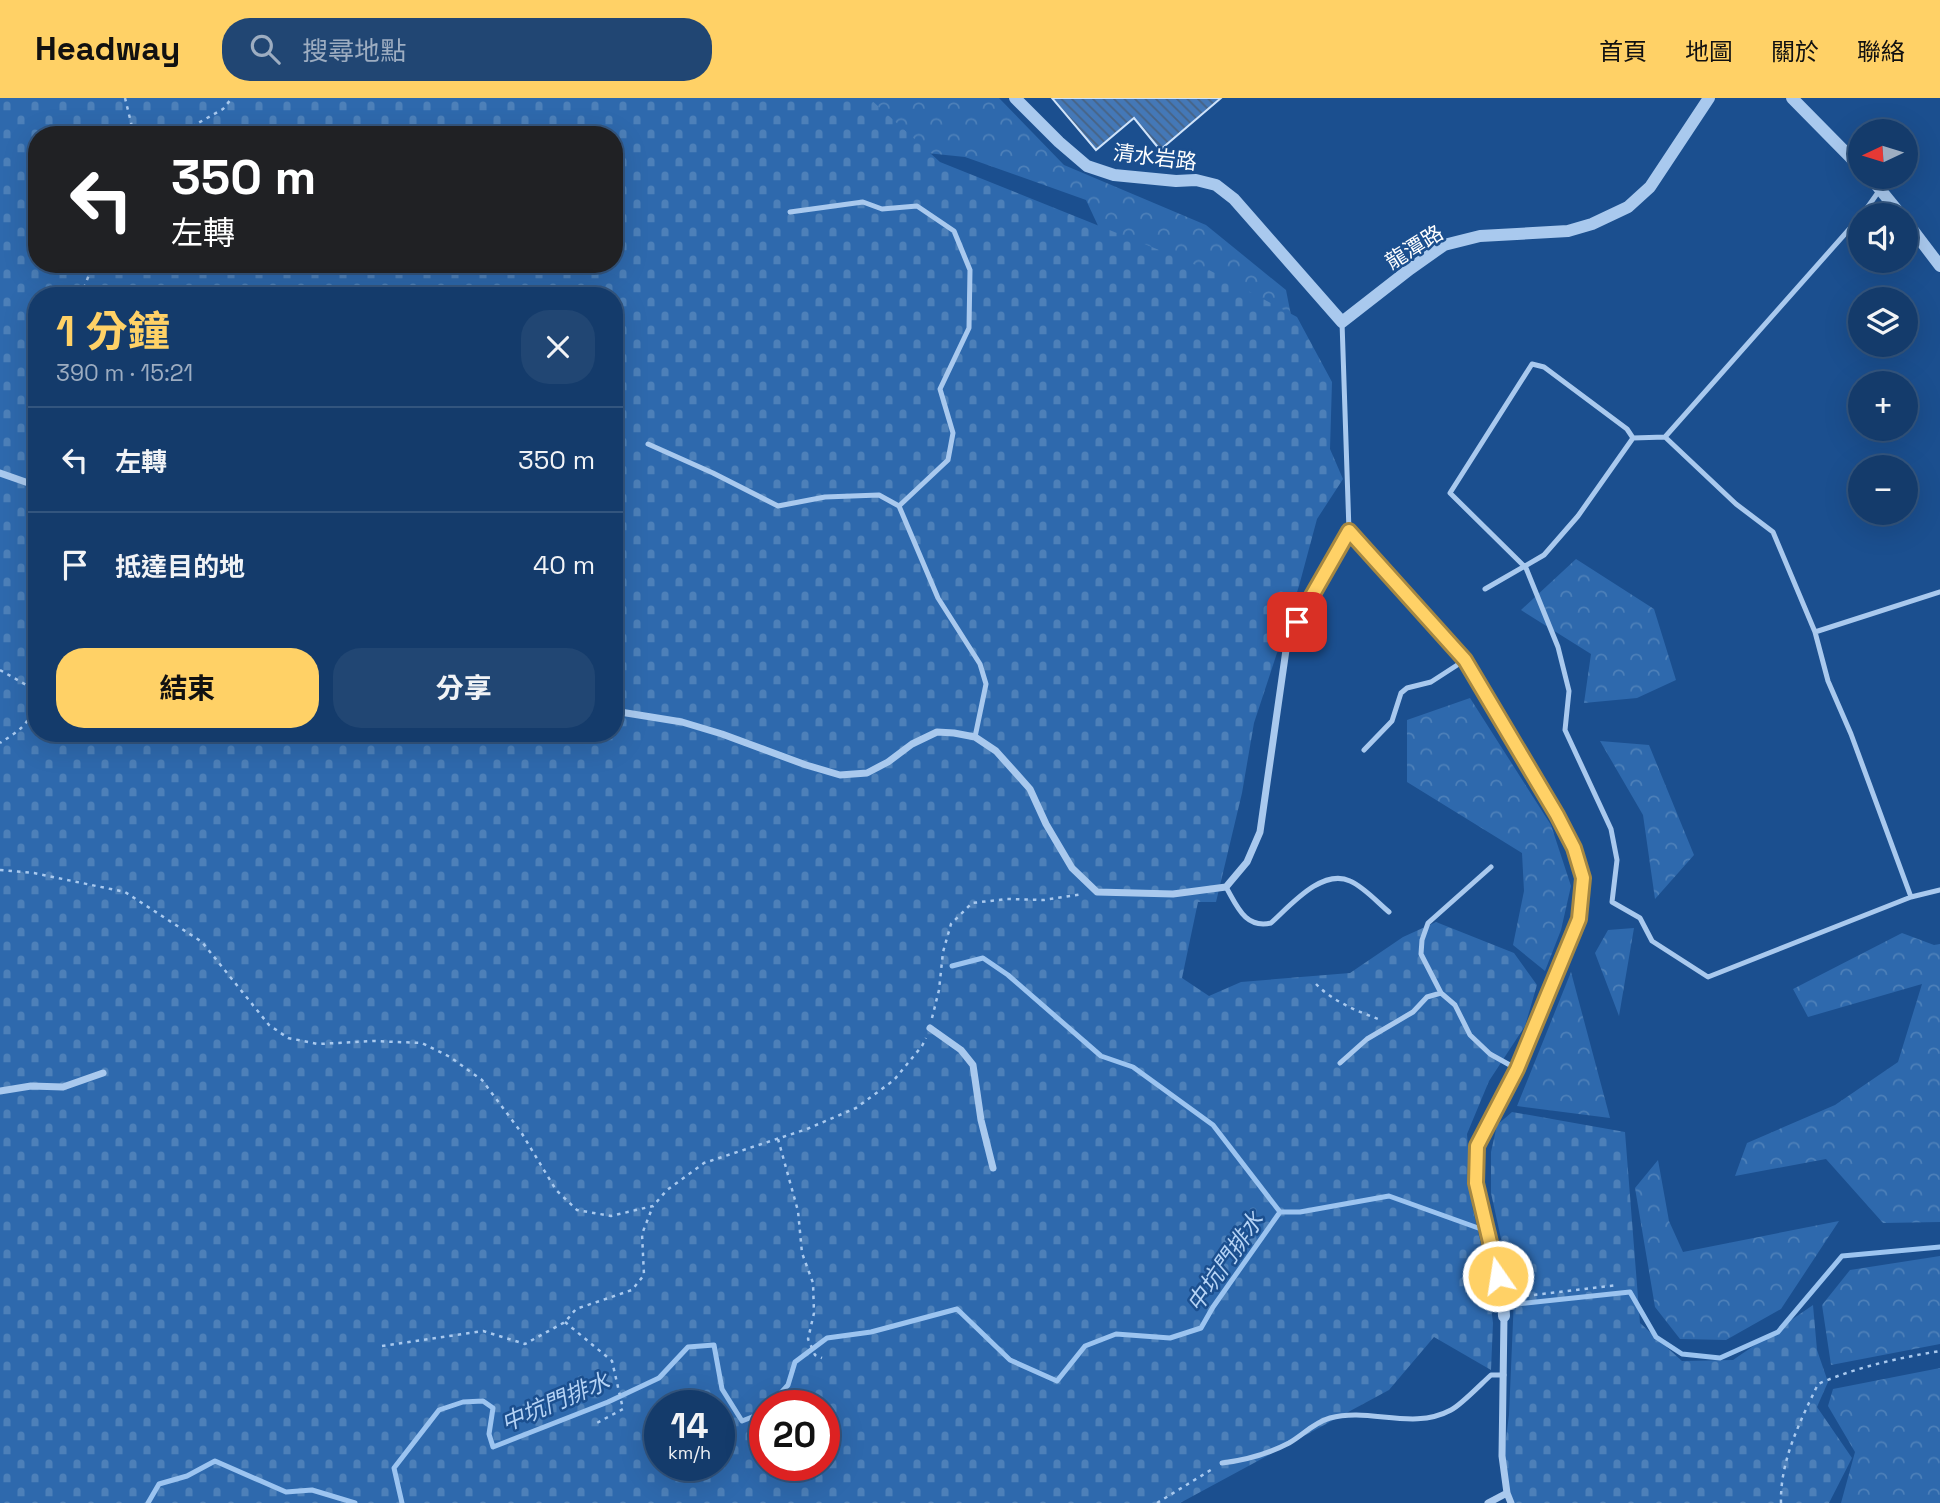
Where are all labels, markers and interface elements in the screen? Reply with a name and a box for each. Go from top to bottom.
search box [222,18,712,81]
text: Headway [35,28,180,70]
icon: search [246,30,284,68]
text: 搜尋地點 [302,34,406,68]
text: 首頁 [1599,36,1647,67]
text: 地圖 [1685,36,1733,67]
text: 關於 [1771,36,1819,67]
text: 聯絡 [1857,36,1905,67]
north arrow [1848,119,1918,189]
map controls [1848,119,1918,525]
street label: 清水岩路 [1112,138,1198,176]
text: 350 m [171,146,316,208]
icon: left [56,154,147,245]
button: sound [1848,203,1918,273]
text: 左轉 [171,213,235,253]
street label: 龍潭路 [1380,219,1448,275]
button: layers [1848,287,1918,357]
text: 1 分鐘 [56,305,170,358]
button: close [521,310,595,384]
text: 390 m · 15:21 [56,358,193,388]
button: + [1848,371,1918,441]
icon: left [56,441,94,479]
text: 350 m [518,443,595,477]
text: 左轉 [115,445,167,479]
button: − [1848,455,1918,525]
icon: arrive [56,546,94,584]
text: 40 m [533,548,595,582]
text: 抵達目的地 [115,550,245,584]
pin [1267,592,1327,652]
icon: arrive [1278,603,1316,641]
button: 結束 [56,648,319,728]
button: 分享 [333,648,595,728]
water label: 中坑門排水 [1180,1205,1271,1318]
position arrow [1461,1239,1535,1313]
water label: 中坑門排水 [496,1365,615,1438]
speed limit sign: 20 [749,1390,840,1481]
text: 14 [670,1404,709,1448]
text: km/h [668,1441,711,1464]

